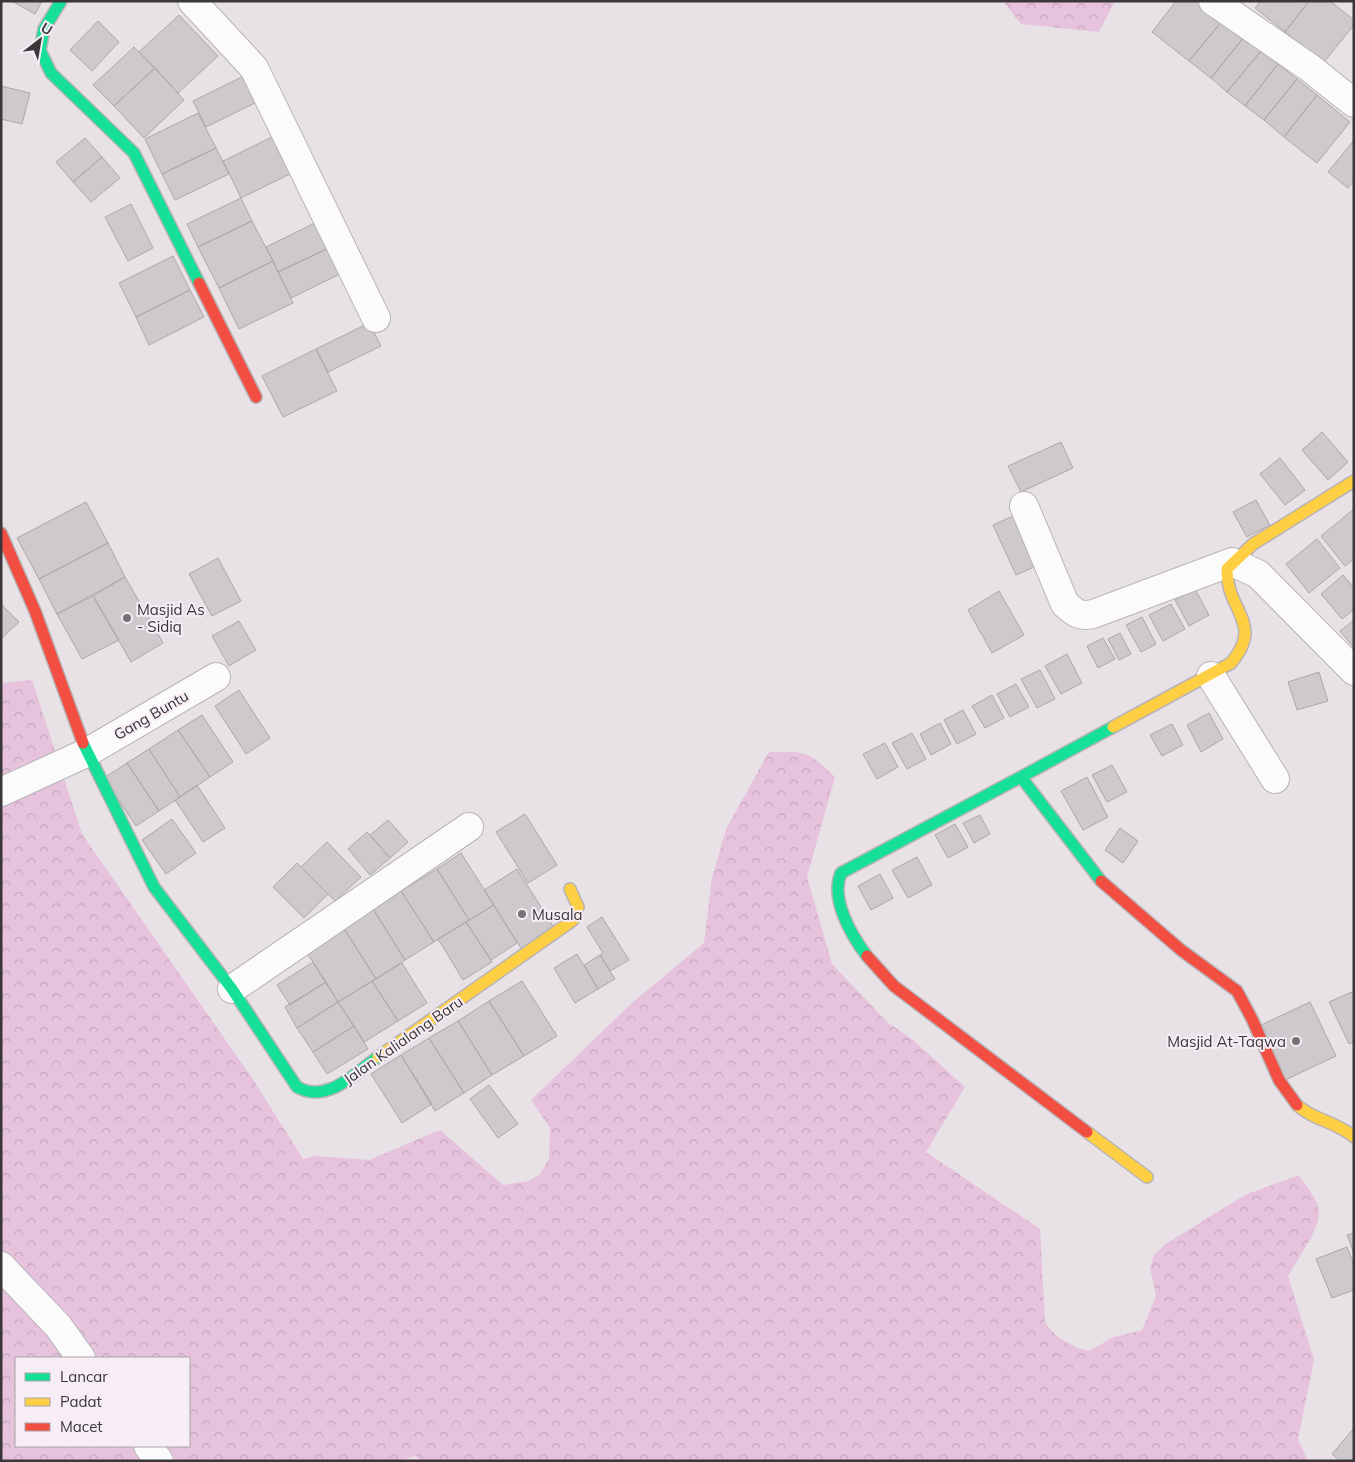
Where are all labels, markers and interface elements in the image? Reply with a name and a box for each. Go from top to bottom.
north arrow [15,15,65,65]
text: U [38,18,56,39]
place label: Masjid As - Sidiq [137,600,205,636]
marker: Masjid As - Sidiq [121,612,133,624]
street label: Gang Buntu [110,686,192,744]
place label: Musala [532,905,583,924]
marker: Musala [516,908,528,920]
street label: Jalan Kalialang Baru [340,992,466,1088]
place label: Masjid At-Taqwa [1167,1032,1286,1051]
marker: Masjid At-Taqwa [1290,1035,1302,1047]
legend [15,1357,190,1447]
text: Lancar [60,1367,108,1386]
text: Padat [60,1392,102,1411]
text: Macet [60,1417,103,1436]

